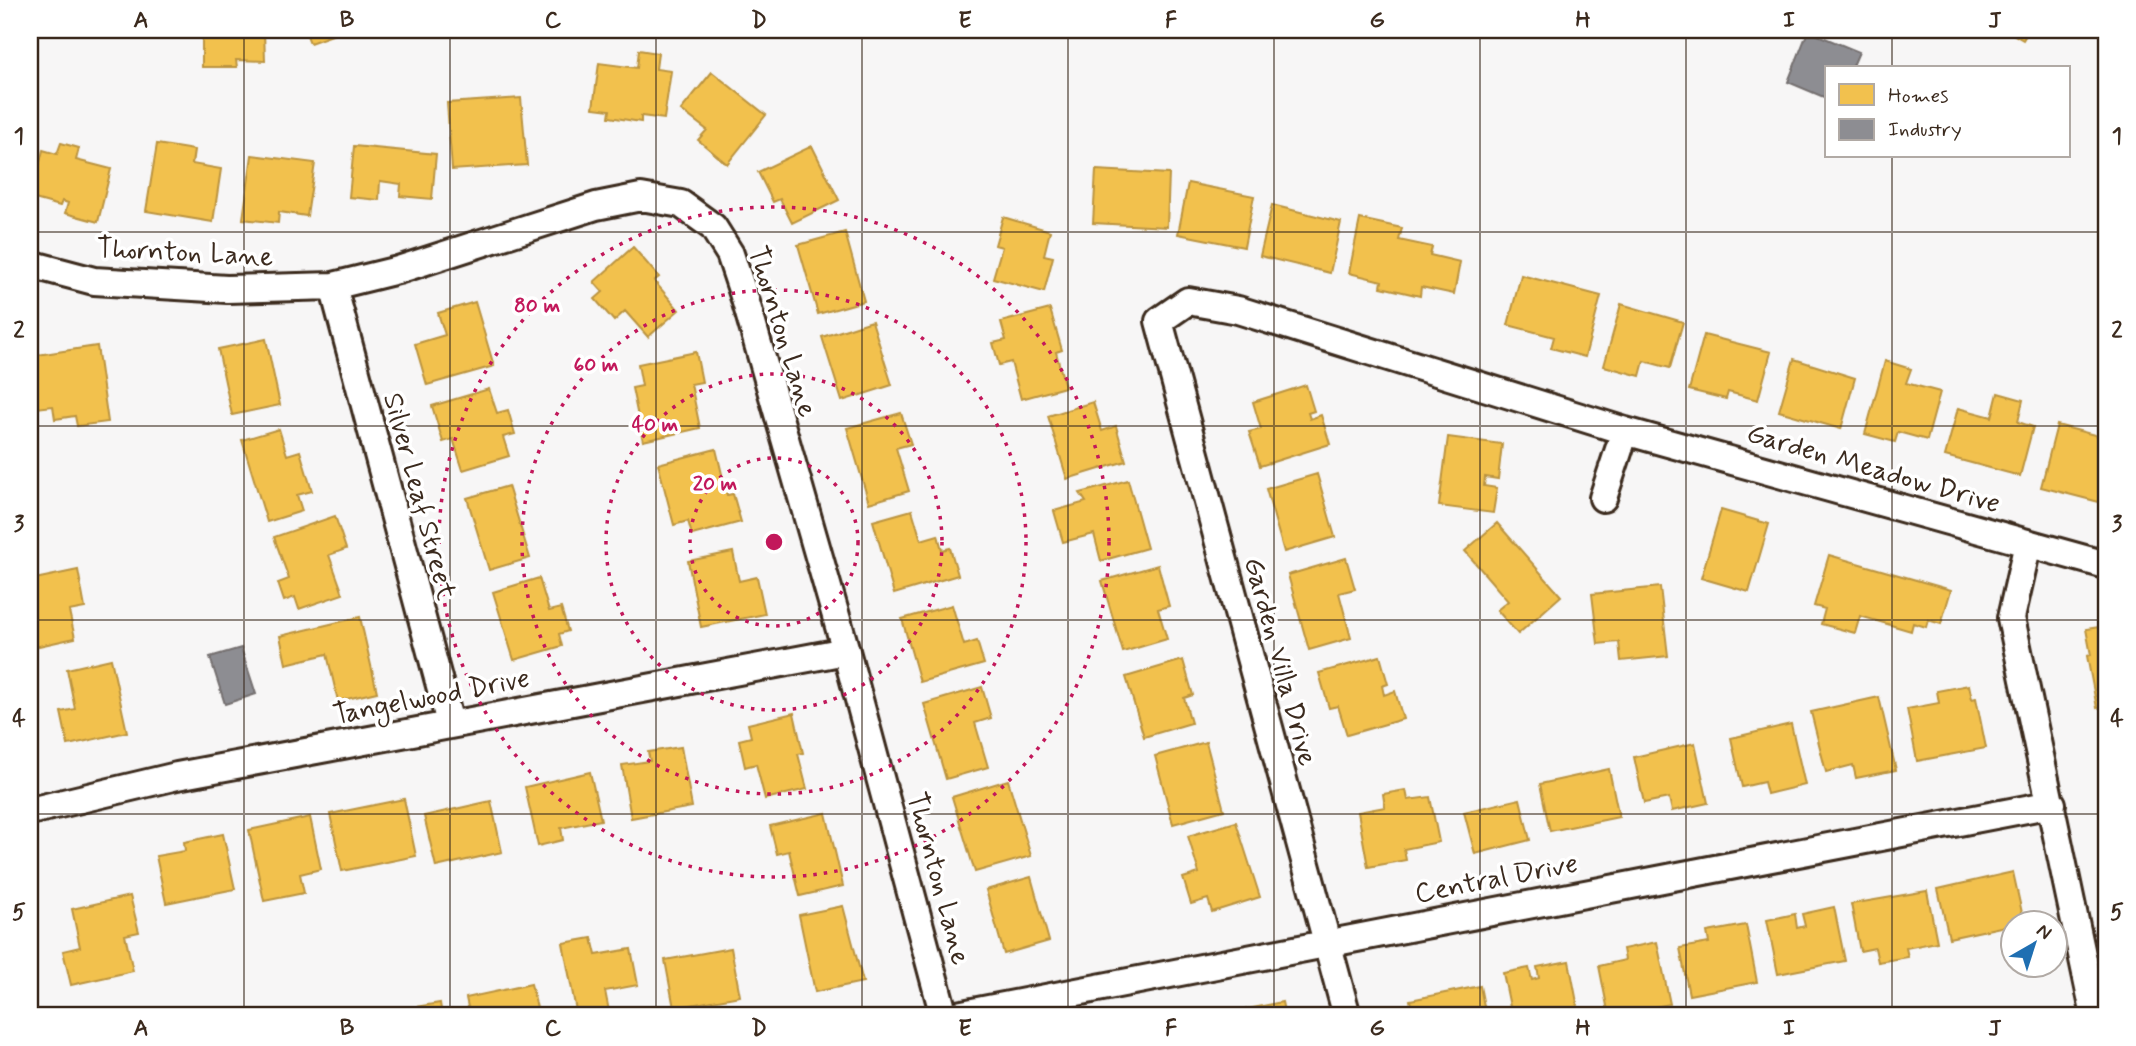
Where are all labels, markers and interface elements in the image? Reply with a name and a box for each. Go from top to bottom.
text: A [133,6,149,36]
text: B [340,6,355,36]
text: C [545,6,562,36]
text: D [751,6,767,36]
text: E [958,6,972,36]
text: F [1165,6,1177,36]
text: G [1369,6,1385,36]
text: H [1575,6,1591,36]
text: I [1783,6,1795,36]
text: J [1988,6,2002,36]
legend [1825,66,2070,158]
text: Homes [1888,82,1948,110]
text: Industry [1888,116,1962,144]
text: 1 [14,122,24,152]
text: 1 [2112,122,2122,152]
street label: Thornton Lane [95,230,274,277]
street label: Thornton Lane [738,242,825,422]
text: 80 m [514,292,560,320]
text: 2 [13,316,25,346]
text: 2 [2111,316,2123,346]
text: 60 m [573,351,619,379]
street label: Silver Leaf Street [373,389,464,605]
text: 40 m [632,411,679,439]
street label: Garden Meadow Drive [1742,416,2004,523]
text: 20 m [693,470,738,498]
text: 3 [14,510,25,540]
text: 3 [2112,510,2123,540]
centre of rings [762,530,786,554]
street label: Garden Villa Drive [1234,553,1325,770]
street label: Tangelwood Drive [330,660,533,737]
text: 4 [12,704,26,734]
text: 4 [2110,704,2124,734]
street label: Thornton Lane [897,788,978,969]
street label: Central Drive [1412,846,1581,913]
text: 5 [12,898,26,928]
text: 5 [2110,898,2124,928]
north arrow [2000,909,2070,979]
text: N [2031,918,2057,946]
text: A [133,1014,149,1044]
text: B [340,1014,355,1044]
text: C [545,1014,562,1044]
text: D [751,1014,767,1044]
text: E [958,1014,972,1044]
text: F [1165,1014,1177,1044]
text: G [1369,1014,1385,1044]
text: H [1575,1014,1591,1044]
text: I [1783,1014,1795,1044]
text: J [1988,1014,2002,1044]

